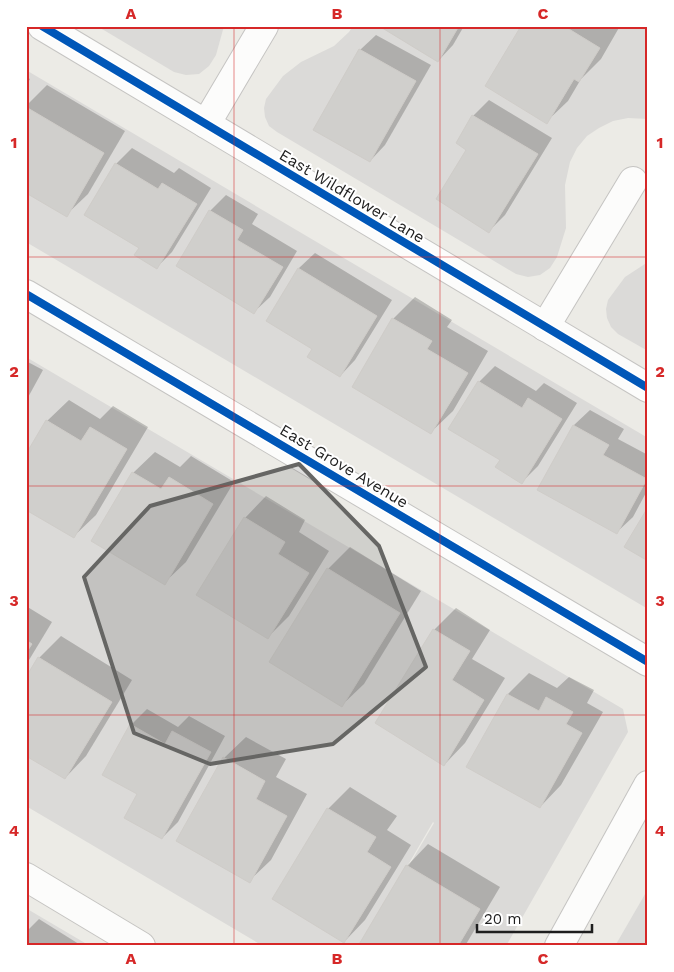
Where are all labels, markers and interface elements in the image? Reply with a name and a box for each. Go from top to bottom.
text: A [126,4,137,23]
text: B [332,4,343,23]
text: C [538,4,549,23]
text: 1 [11,133,17,152]
text: 1 [657,133,663,152]
street label: East Wildflower Lane [276,145,428,247]
text: 2 [9,362,19,381]
text: 2 [655,362,665,381]
street label: East Grove Avenue [276,420,412,512]
text: 3 [9,591,19,610]
text: 3 [655,591,665,610]
text: 4 [9,821,19,840]
text: 4 [655,821,665,840]
scale bar [477,902,592,934]
text: 20 m [484,910,522,928]
text: A [126,949,137,968]
text: B [332,949,343,968]
text: C [538,949,549,968]

